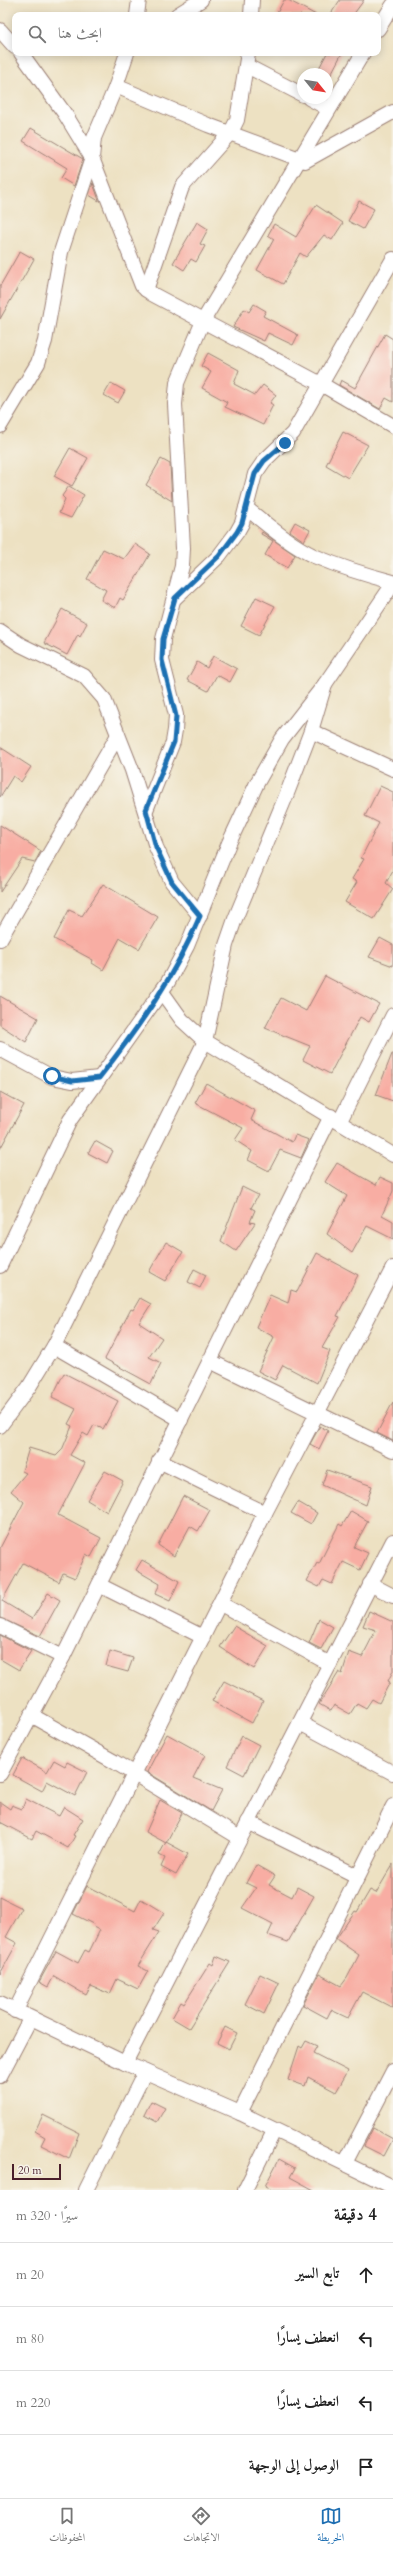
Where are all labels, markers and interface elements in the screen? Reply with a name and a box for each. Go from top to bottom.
search box [12,12,381,56]
icon: search [26,23,48,45]
text: ابحث هنا [58,23,102,43]
north arrow [297,68,333,104]
route end [276,434,294,452]
route start [43,1067,61,1085]
scale bar [12,2162,61,2181]
text: 20 m [18,2163,42,2178]
text: 4 دقيقة [334,2203,377,2226]
text: سيرًا · 320 m [16,2207,78,2225]
text: تابع السير [296,2263,339,2283]
icon: ahead [355,2264,377,2286]
text: 20 m [16,2266,44,2284]
text: انعطف يسارًا [277,2327,339,2347]
icon: left [355,2328,377,2350]
text: 80 m [16,2330,44,2348]
text: انعطف يسارًا [277,2391,339,2411]
icon: left [355,2392,377,2414]
text: 220 m [16,2394,50,2412]
text: الوصول إلى الوجهة [249,2455,339,2475]
icon: arrive [355,2456,377,2478]
tab: المحفوظات [49,2505,85,2548]
tab: الاتجاهات [183,2505,220,2548]
tab: الخريطة [317,2505,344,2548]

